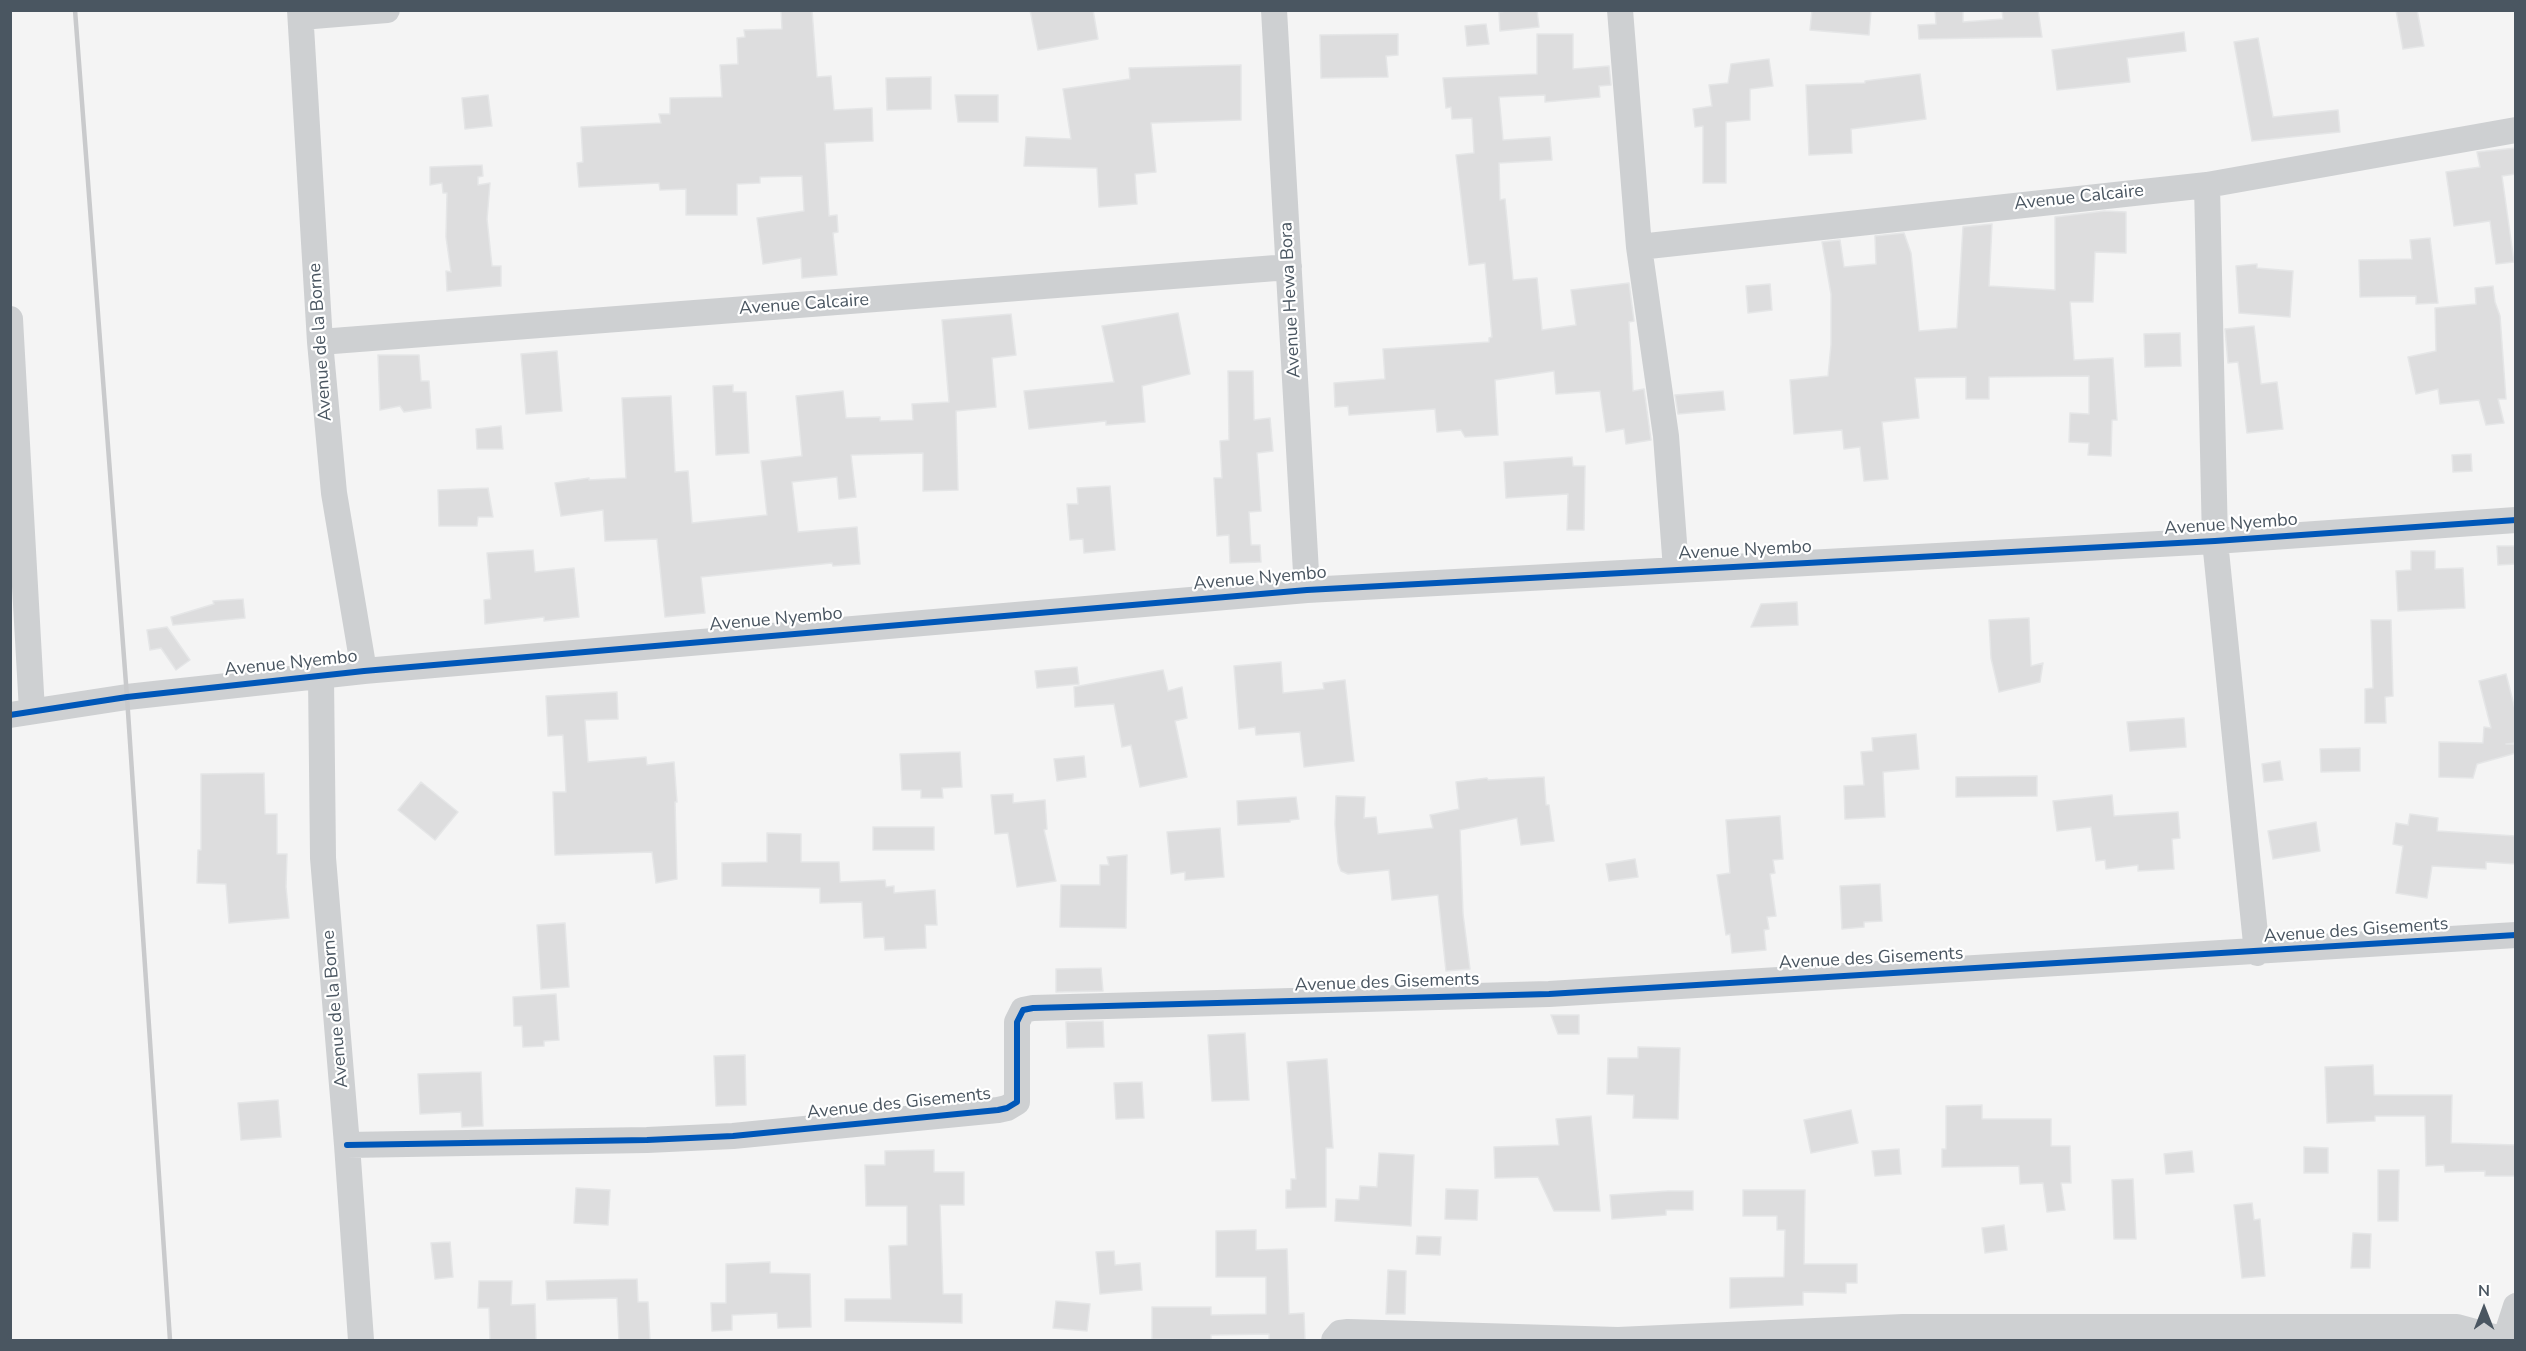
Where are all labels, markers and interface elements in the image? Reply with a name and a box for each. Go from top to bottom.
street label: Avenue Calcaire [2013,180,2145,216]
street label: Avenue Hewa Bora [1276,221,1306,379]
street label: Avenue de la Borne [305,262,337,422]
street label: Avenue Calcaire [738,290,870,320]
street label: Avenue Nyembo [2164,510,2298,540]
street label: Avenue Nyembo [1678,537,1812,565]
street label: Avenue Nyembo [1192,562,1328,596]
street label: Avenue Nyembo [708,603,844,637]
street label: Avenue Nyembo [223,646,359,682]
street label: Avenue des Gisements [2263,914,2449,948]
street label: Avenue de la Borne [318,929,354,1089]
street label: Avenue des Gisements [1778,943,1964,975]
street label: Avenue des Gisements [1294,969,1480,997]
street label: Avenue des Gisements [806,1084,992,1124]
north arrow [2454,1279,2514,1339]
text: N [2478,1280,2490,1302]

